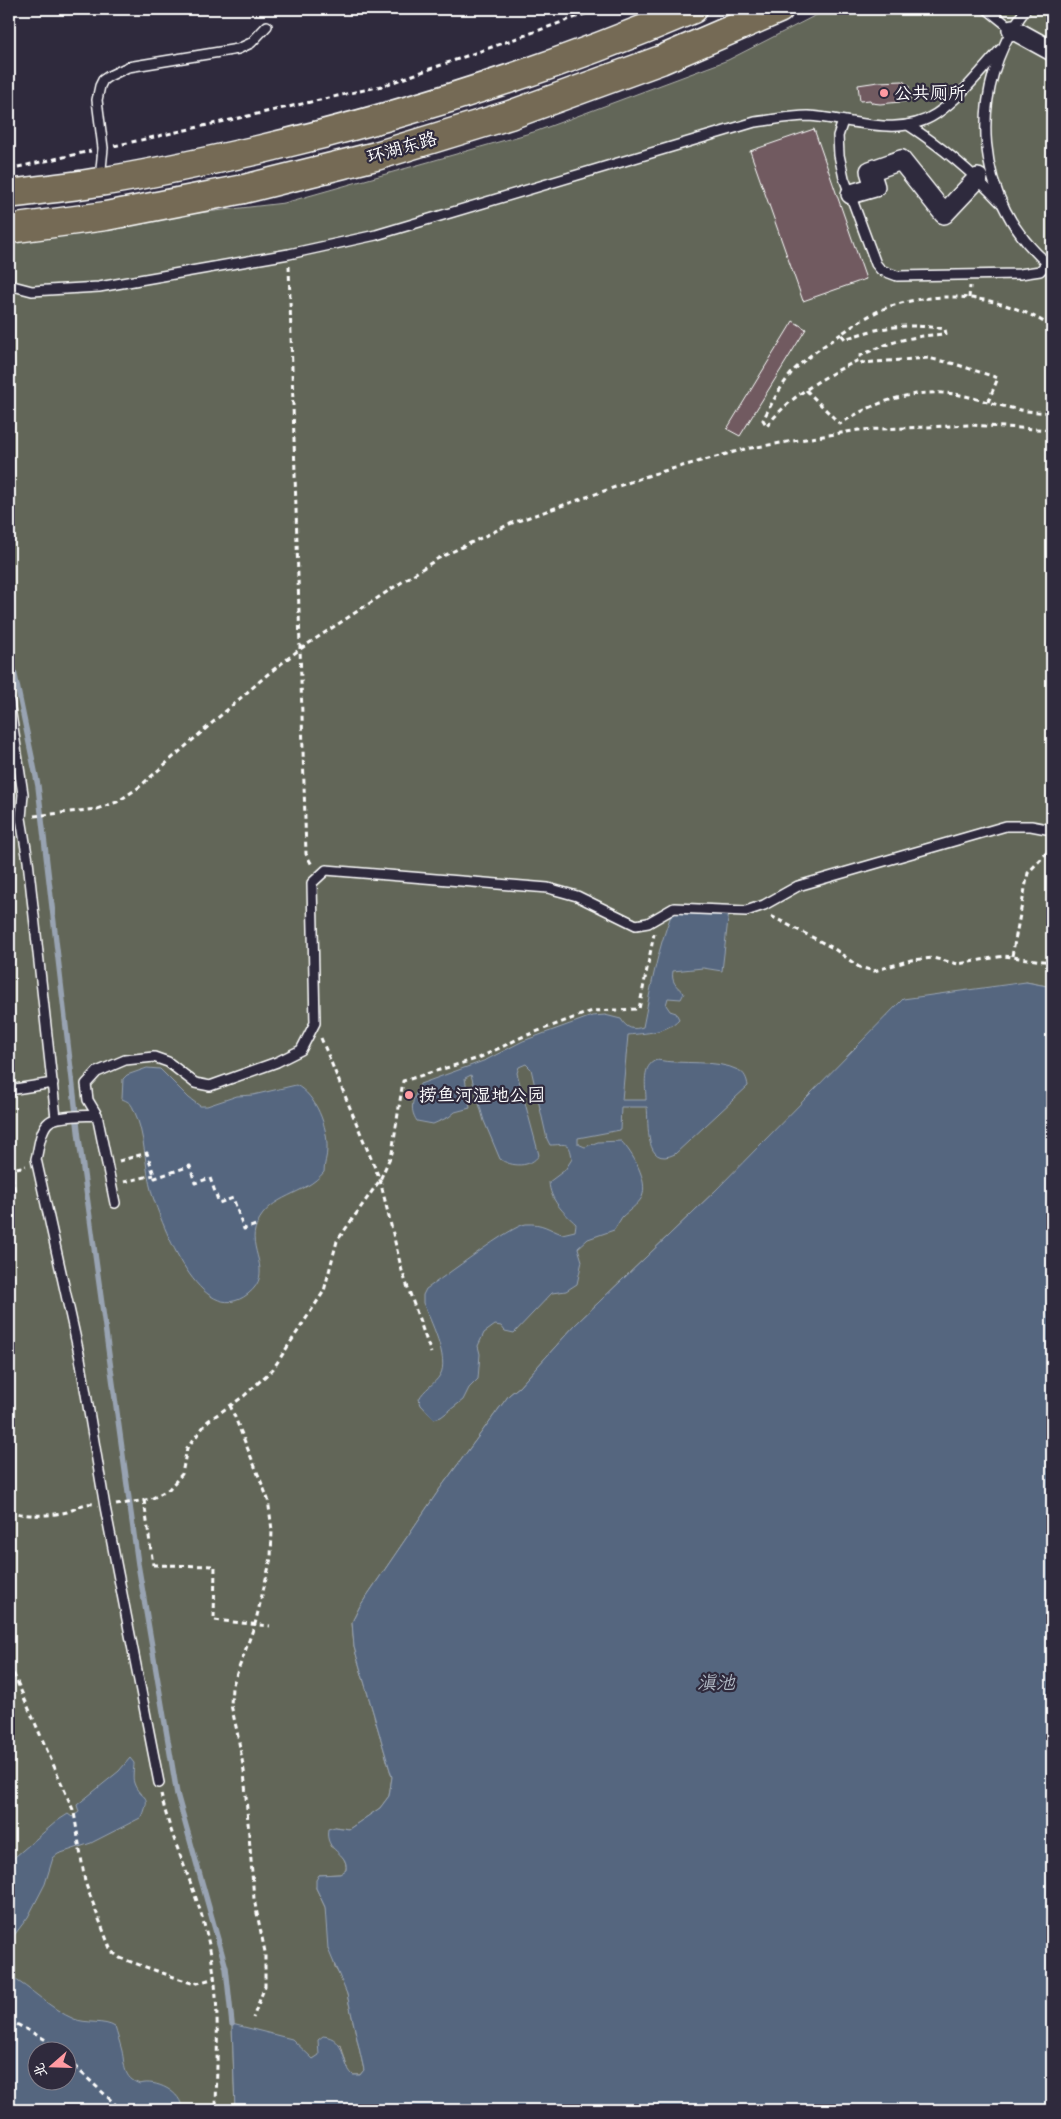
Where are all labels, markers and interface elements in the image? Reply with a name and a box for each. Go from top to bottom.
place label: 公共厕所 [894,83,966,104]
marker: 公共厕所 [878,87,890,99]
street label: 环湖东路 [365,128,439,168]
place label: 捞鱼河湿地公园 [419,1085,545,1106]
marker: 捞鱼河湿地公园 [403,1089,415,1101]
water label: 滇池 [697,1672,736,1694]
north arrow [28,2042,78,2092]
text: 北 [30,2061,51,2080]

